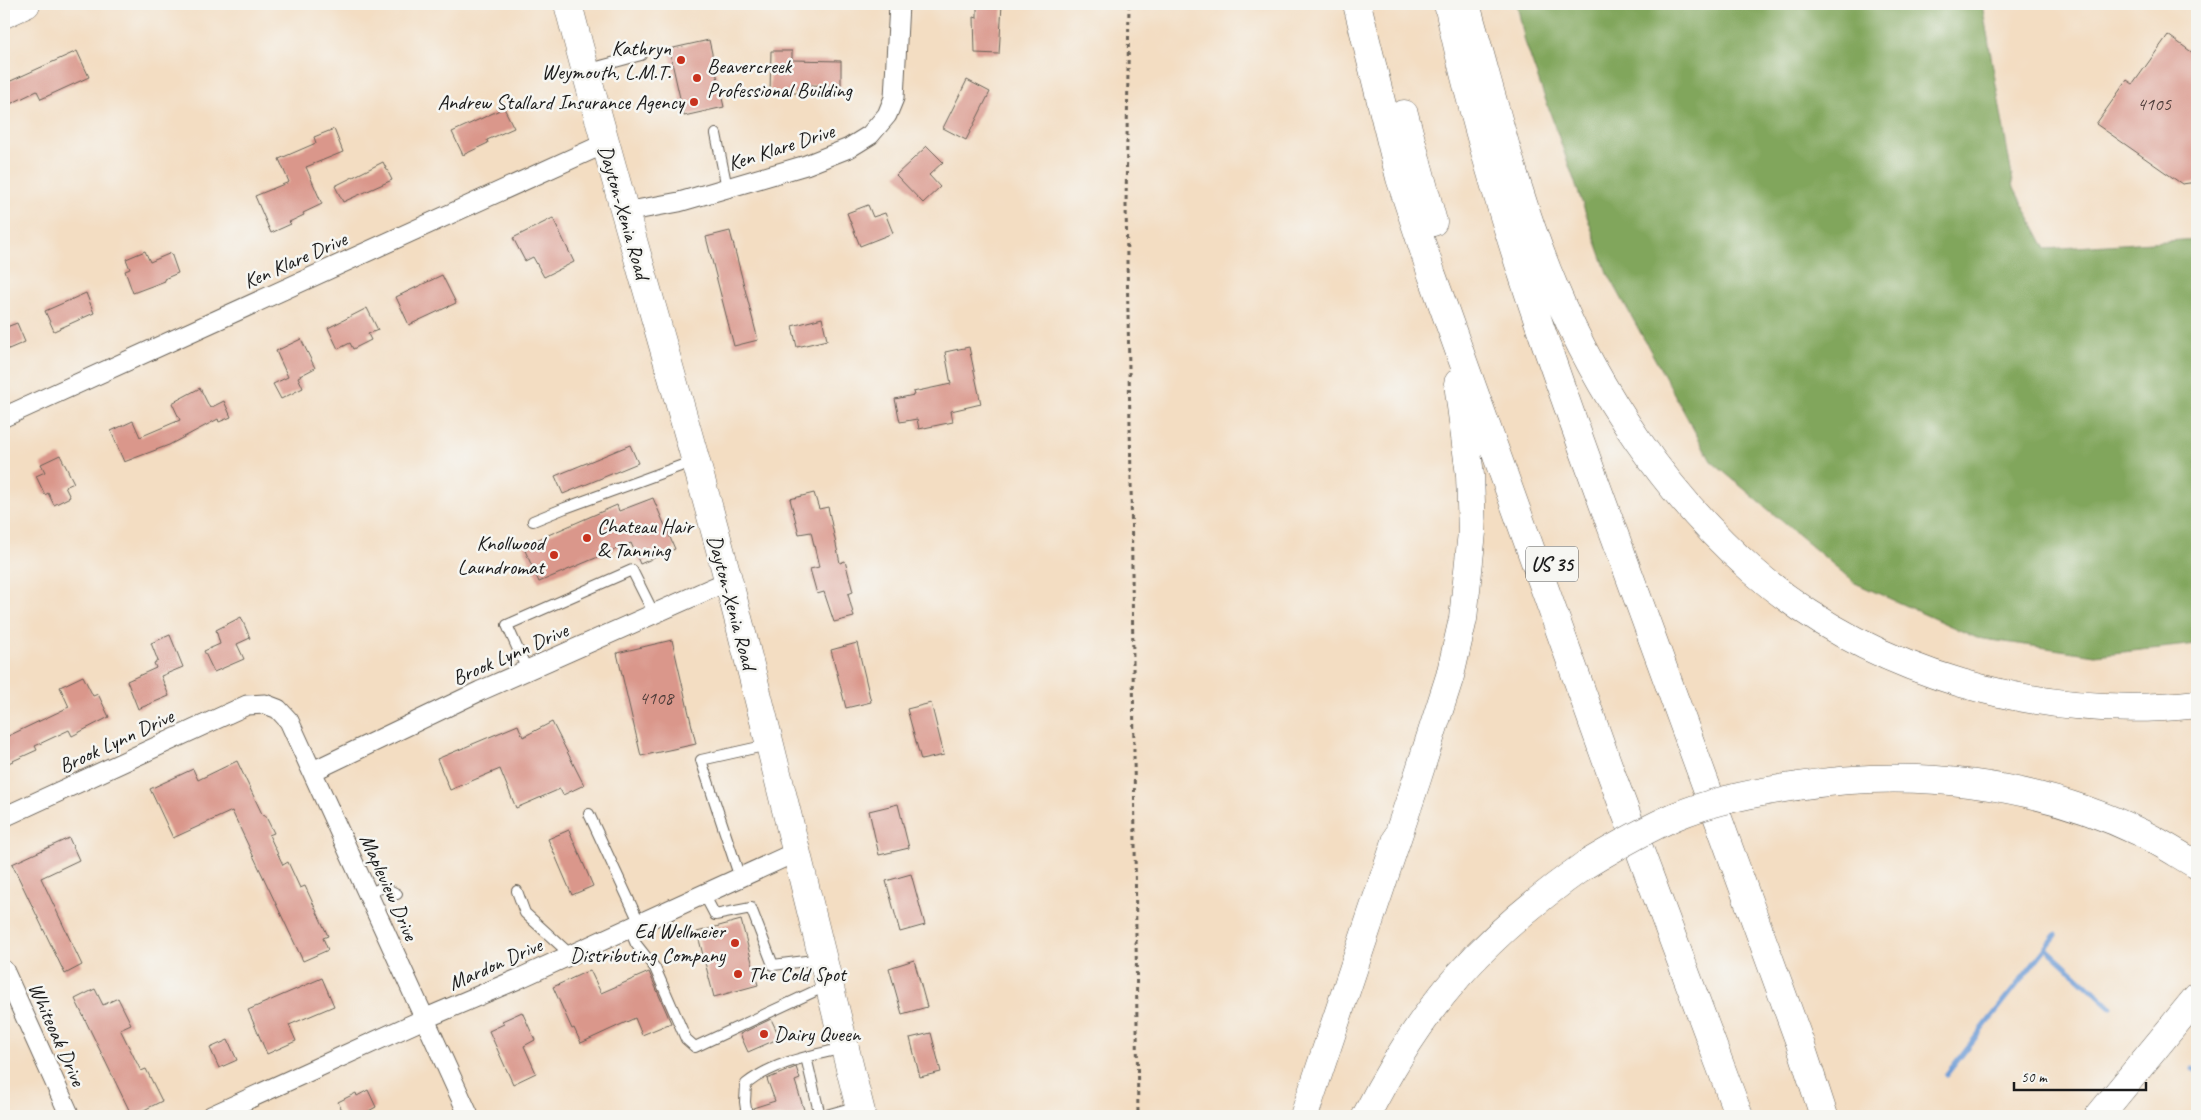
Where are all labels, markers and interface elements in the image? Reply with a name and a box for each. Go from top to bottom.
place label: Kathryn Weymouth, L.M.T. [542,35,672,85]
place label: Beavercreek Professional Building [707,53,854,103]
marker: Kathryn Weymouth, L.M.T. [675,54,687,66]
marker: Beavercreek Professional Building [691,72,703,84]
place label: Andrew Stallard Insurance Agency [437,89,686,115]
house number: 4105 [2137,92,2173,116]
marker: Andrew Stallard Insurance Agency [688,96,700,108]
street label: Ken Klare Drive [725,117,839,176]
street label: Dayton-Xenia Road [592,142,657,285]
street label: Ken Klare Drive [239,225,352,294]
place label: Chateau Hair & Tanning [597,513,695,563]
place label: Knollwood Laundromat [458,530,548,580]
marker: Chateau Hair & Tanning [581,532,593,544]
street label: Dayton-Xenia Road [702,532,763,676]
road number: US 35 [1526,546,1578,582]
marker: Knollwood Laundromat [548,549,560,561]
street label: Brook Lynn Drive [448,616,573,691]
house number: 4108 [639,686,676,710]
street label: Brook Lynn Drive [54,703,179,779]
street label: Mapleview Drive [354,830,424,945]
place label: Ed Wellmeier Distributing Company [570,918,727,968]
street label: Mardon Drive [444,931,548,996]
marker: Ed Wellmeier Distributing Company [729,937,741,949]
place label: The Cold Spot [748,961,848,987]
marker: The Cold Spot [732,968,744,980]
street label: Whiteoak Drive [23,978,92,1091]
place label: Dairy Queen [774,1021,862,1047]
marker: Dairy Queen [758,1028,770,1040]
scale bar [2014,1060,2146,1092]
text: 50 m [2021,1068,2048,1087]

